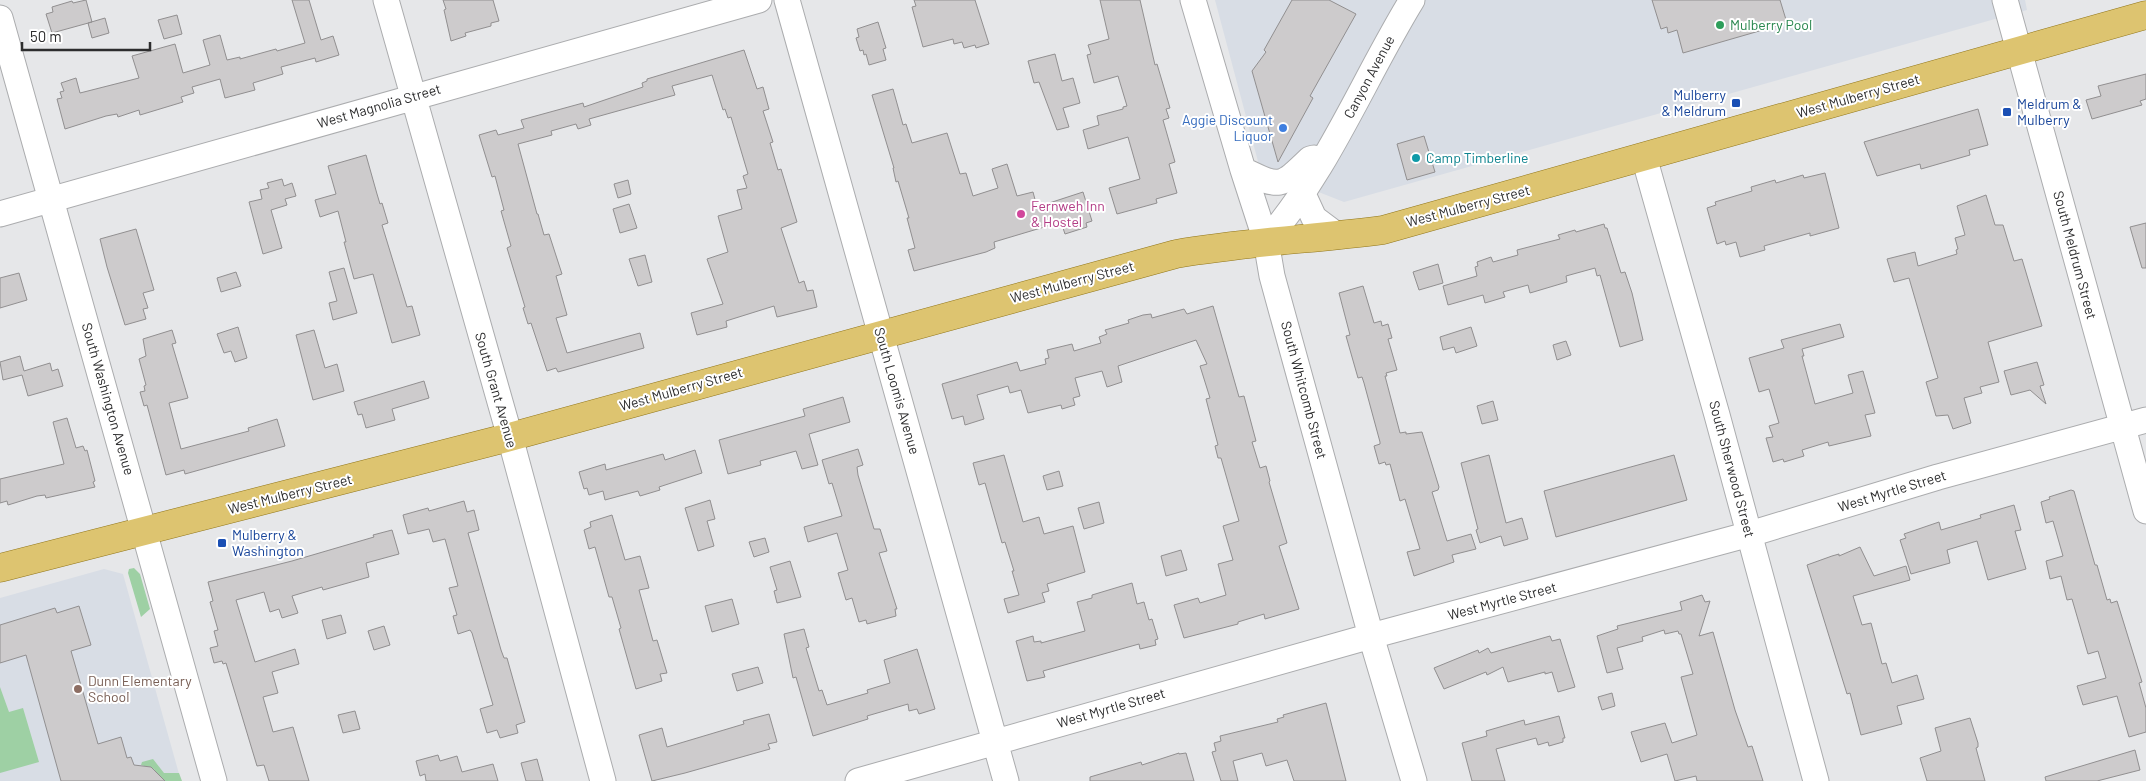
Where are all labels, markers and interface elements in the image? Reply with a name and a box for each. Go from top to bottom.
place label: Mulberry Pool [1730,16,1812,33]
marker: Mulberry Pool [1714,19,1726,31]
scale bar [22,20,150,52]
text: 50 m [30,27,62,45]
street label: Canyon Avenue [1340,32,1398,121]
street label: West Mulberry Street [1794,70,1921,121]
street label: West Magnolia Street [315,80,443,131]
place label: Mulberry & Meldrum [1661,86,1727,119]
place label: Meldrum & Mulberry [2017,95,2082,128]
marker: Mulberry & Meldrum [1730,97,1742,109]
marker: Meldrum & Mulberry [2001,106,2013,118]
place label: Aggie Discount Liquor [1182,111,1273,144]
marker: Aggie Discount Liquor [1277,122,1289,134]
place label: Camp Timberline [1426,149,1528,166]
marker: Camp Timberline [1410,152,1422,164]
street label: West Mulberry Street [1404,181,1532,230]
street label: South Meldrum Street [2050,189,2101,321]
place label: Fernweh Inn & Hostel [1031,197,1105,230]
marker: Fernweh Inn & Hostel [1015,208,1027,220]
street label: West Mulberry Street [1008,257,1136,306]
street label: South Whitcomb Street [1278,319,1331,461]
street label: South Washington Avenue [79,321,138,477]
street label: South Loomis Avenue [871,325,924,456]
street label: South Grant Avenue [472,330,521,450]
street label: West Mulberry Street [617,363,744,414]
street label: South Sherwood Street [1706,399,1759,539]
street label: West Myrtle Street [1836,466,1948,515]
street label: West Mulberry Street [226,470,354,517]
place label: Mulberry & Washington [232,526,304,559]
marker: Mulberry & Washington [216,537,228,549]
street label: West Myrtle Street [1446,578,1558,623]
place label: Dunn Elementary School [88,672,192,705]
marker: Dunn Elementary School [72,683,84,695]
street label: West Myrtle Street [1055,684,1167,731]

